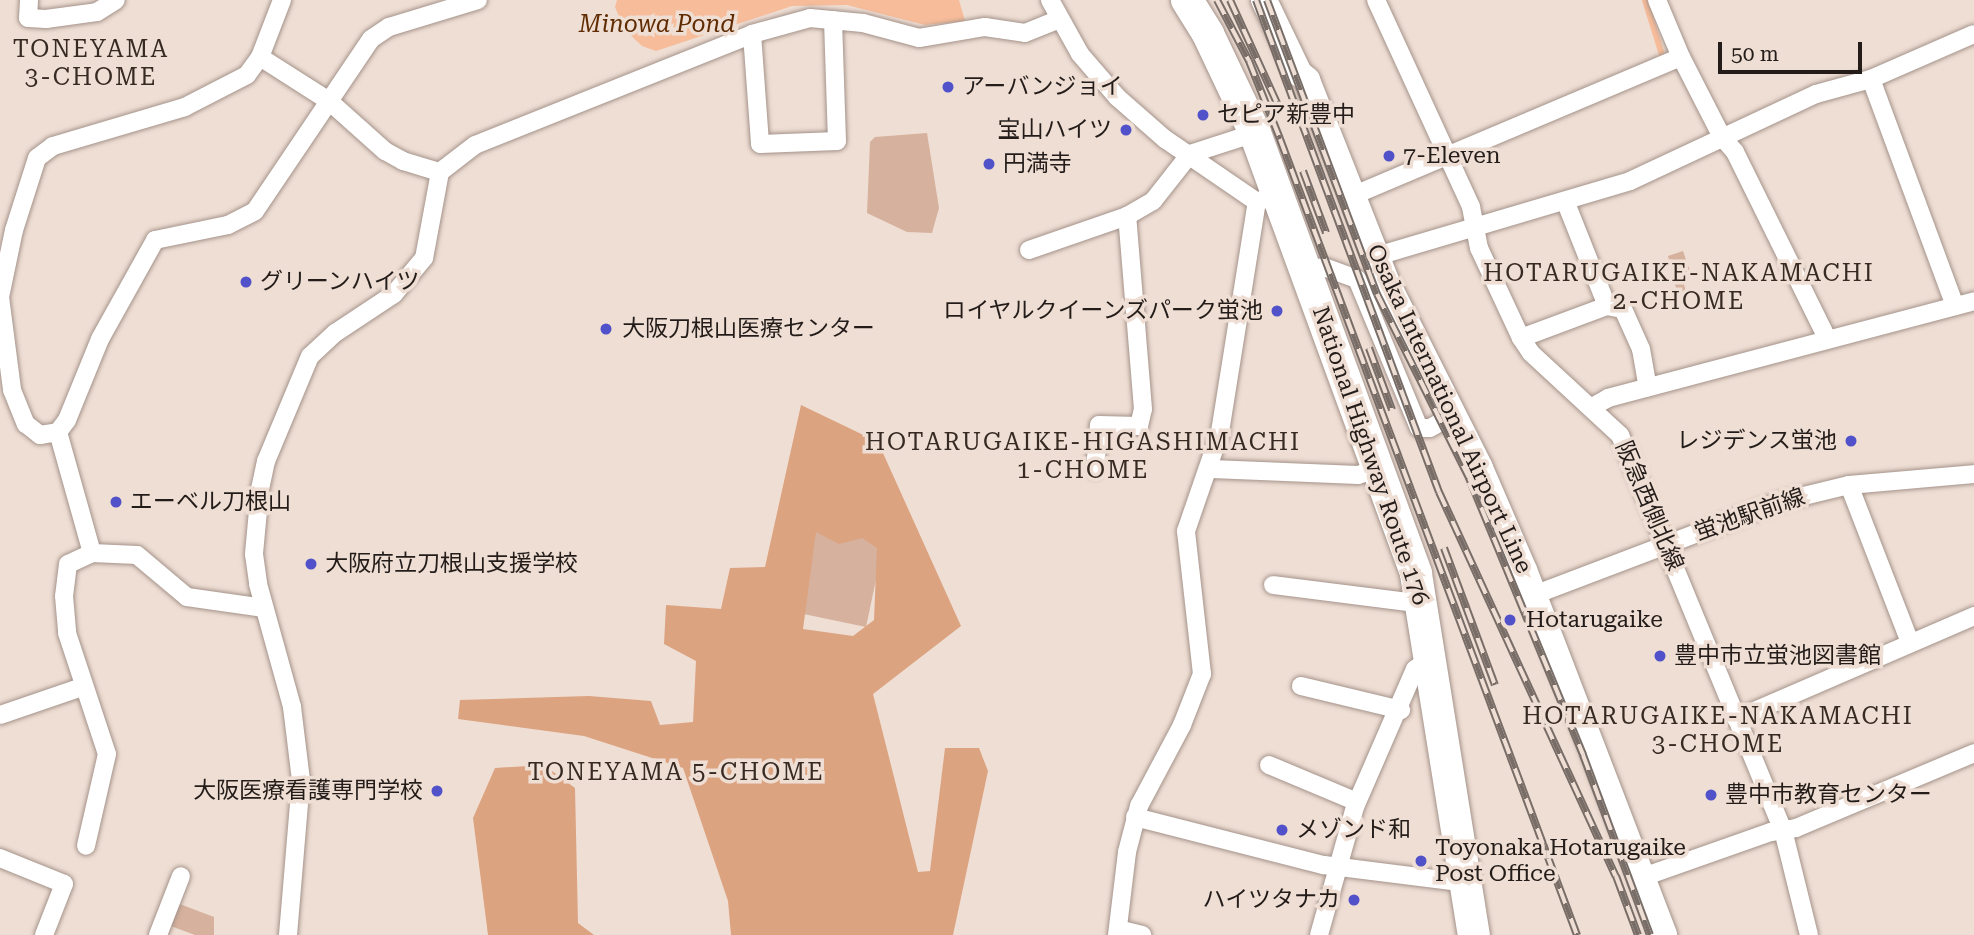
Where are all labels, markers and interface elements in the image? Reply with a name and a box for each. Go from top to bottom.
water label: Minowa Pond [579,11,735,39]
scale bar [1722,28,1866,72]
district label: TONEYAMA 3-CHOME [14,36,168,92]
text: 50 m [1731,42,1779,66]
place label: アーバンジョイ [962,73,1122,101]
marker: アーバンジョイ [940,79,956,95]
place label: セピア新豊中 [1217,101,1355,129]
marker: セピア新豊中 [1195,107,1211,123]
place label: 宝山ハイツ [997,116,1112,144]
marker: 宝山ハイツ [1118,122,1134,138]
place label: 7-Eleven [1403,142,1501,170]
marker: 7-Eleven [1381,148,1397,164]
place label: 円満寺 [1003,150,1072,178]
marker: 円満寺 [981,156,997,172]
street label: Osaka International Airport Line [1360,240,1538,578]
district label: HOTARUGAIKE-NAKAMACHI 2-CHOME [1486,260,1872,316]
place label: グリーンハイツ [260,268,421,296]
marker: グリーンハイツ [238,274,254,290]
place label: ロイヤルクイーンズパーク蛍池 [941,297,1263,325]
marker: ロイヤルクイーンズパーク蛍池 [1269,303,1285,319]
street label: National Highway Route 176 [1306,303,1434,609]
place label: 大阪刀根山医療センター [622,315,875,343]
marker: 大阪刀根山医療センター [596,319,616,339]
place label: レジデンス蛍池 [1676,427,1837,455]
district label: HOTARUGAIKE-HIGASHIMACHI 1-CHOME [868,429,1298,485]
marker: レジデンス蛍池 [1843,433,1859,449]
street label: 阪急西側北線 [1609,437,1689,575]
street label: 蛍池駅前線 [1691,483,1809,547]
place label: エーベル刀根山 [130,488,291,516]
marker: エーベル刀根山 [108,494,124,510]
place label: 大阪府立刀根山支援学校 [325,550,578,578]
marker: 大阪府立刀根山支援学校 [303,556,319,572]
place label: Hotarugaike [1526,606,1663,634]
marker: Hotarugaike [1500,610,1520,630]
place label: 豊中市立蛍池図書館 [1674,642,1881,670]
marker: 豊中市立蛍池図書館 [1652,648,1668,664]
district label: HOTARUGAIKE-NAKAMACHI 3-CHOME [1525,703,1911,759]
district label: TONEYAMA 5-CHOME [529,759,823,787]
place label: 大阪医療看護専門学校 [193,777,423,805]
place label: 豊中市教育センター [1725,781,1932,809]
marker: 大阪医療看護専門学校 [429,783,445,799]
marker: 豊中市教育センター [1703,787,1719,803]
place label: メゾンド和 [1296,816,1411,844]
marker: メゾンド和 [1274,822,1290,838]
place label: Toyonaka Hotarugaike Post Office [1435,834,1686,888]
marker: Toyonaka Hotarugaike Post Office [1413,853,1429,869]
place label: ハイツタナカ [1202,886,1340,914]
marker: ハイツタナカ [1346,892,1362,908]

